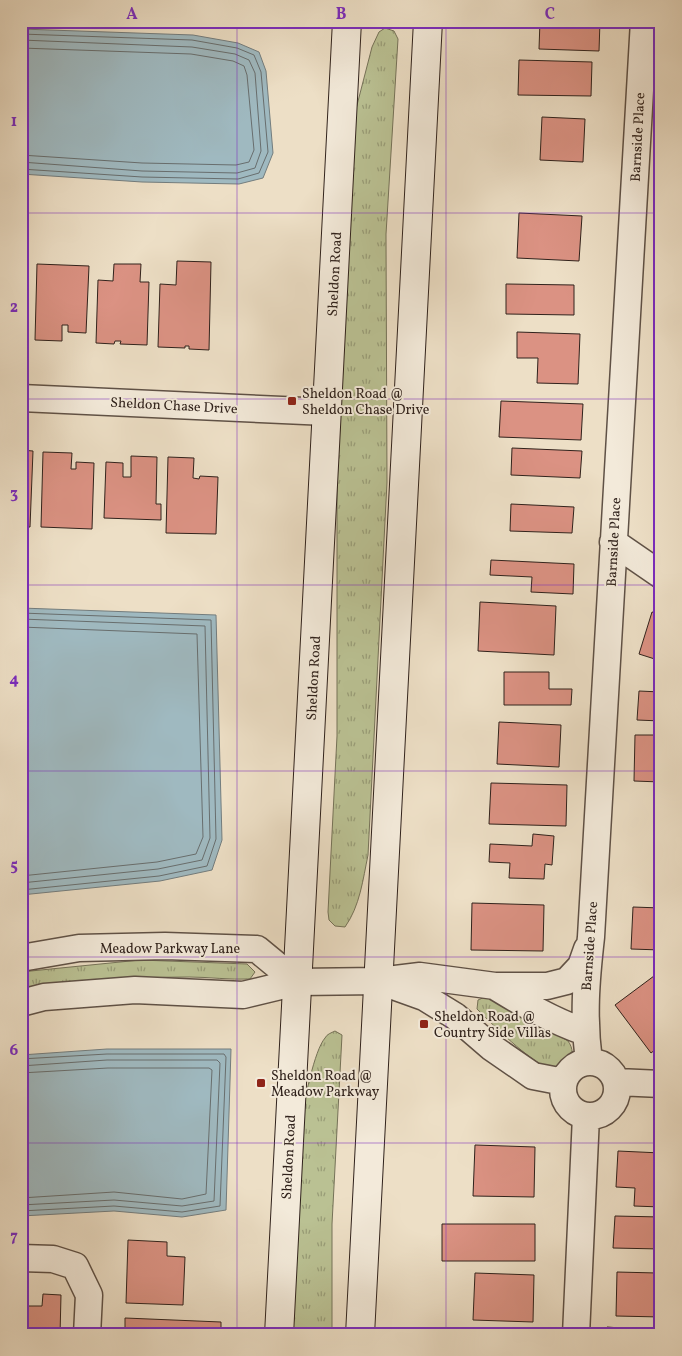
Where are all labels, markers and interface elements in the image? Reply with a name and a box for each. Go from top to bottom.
text: A [126,4,138,26]
text: B [336,4,347,26]
text: C [545,4,555,26]
street label: Barnside Place [627,91,650,182]
text: 1 [11,111,17,133]
street label: Sheldon Road [324,231,347,317]
text: 2 [10,297,18,319]
place label: Sheldon Road @ Sheldon Chase Drive [302,385,430,420]
street label: Sheldon Chase Drive [110,394,238,419]
marker: Sheldon Road @ Sheldon Chase Drive [286,395,298,407]
text: 3 [10,483,18,505]
street label: Barnside Place [603,496,626,587]
street label: Sheldon Road [303,635,326,721]
text: 4 [9,669,19,691]
text: 5 [10,855,18,877]
street label: Barnside Place [578,900,603,991]
street label: Meadow Parkway Lane [100,940,241,959]
place label: Sheldon Road @ Country Side Villas [434,1008,551,1043]
marker: Sheldon Road @ Country Side Villas [418,1018,430,1030]
text: 6 [10,1040,19,1062]
place label: Sheldon Road @ Meadow Parkway [271,1067,380,1102]
marker: Sheldon Road @ Meadow Parkway [255,1077,267,1089]
street label: Sheldon Road [278,1114,301,1200]
text: 7 [10,1226,18,1248]

